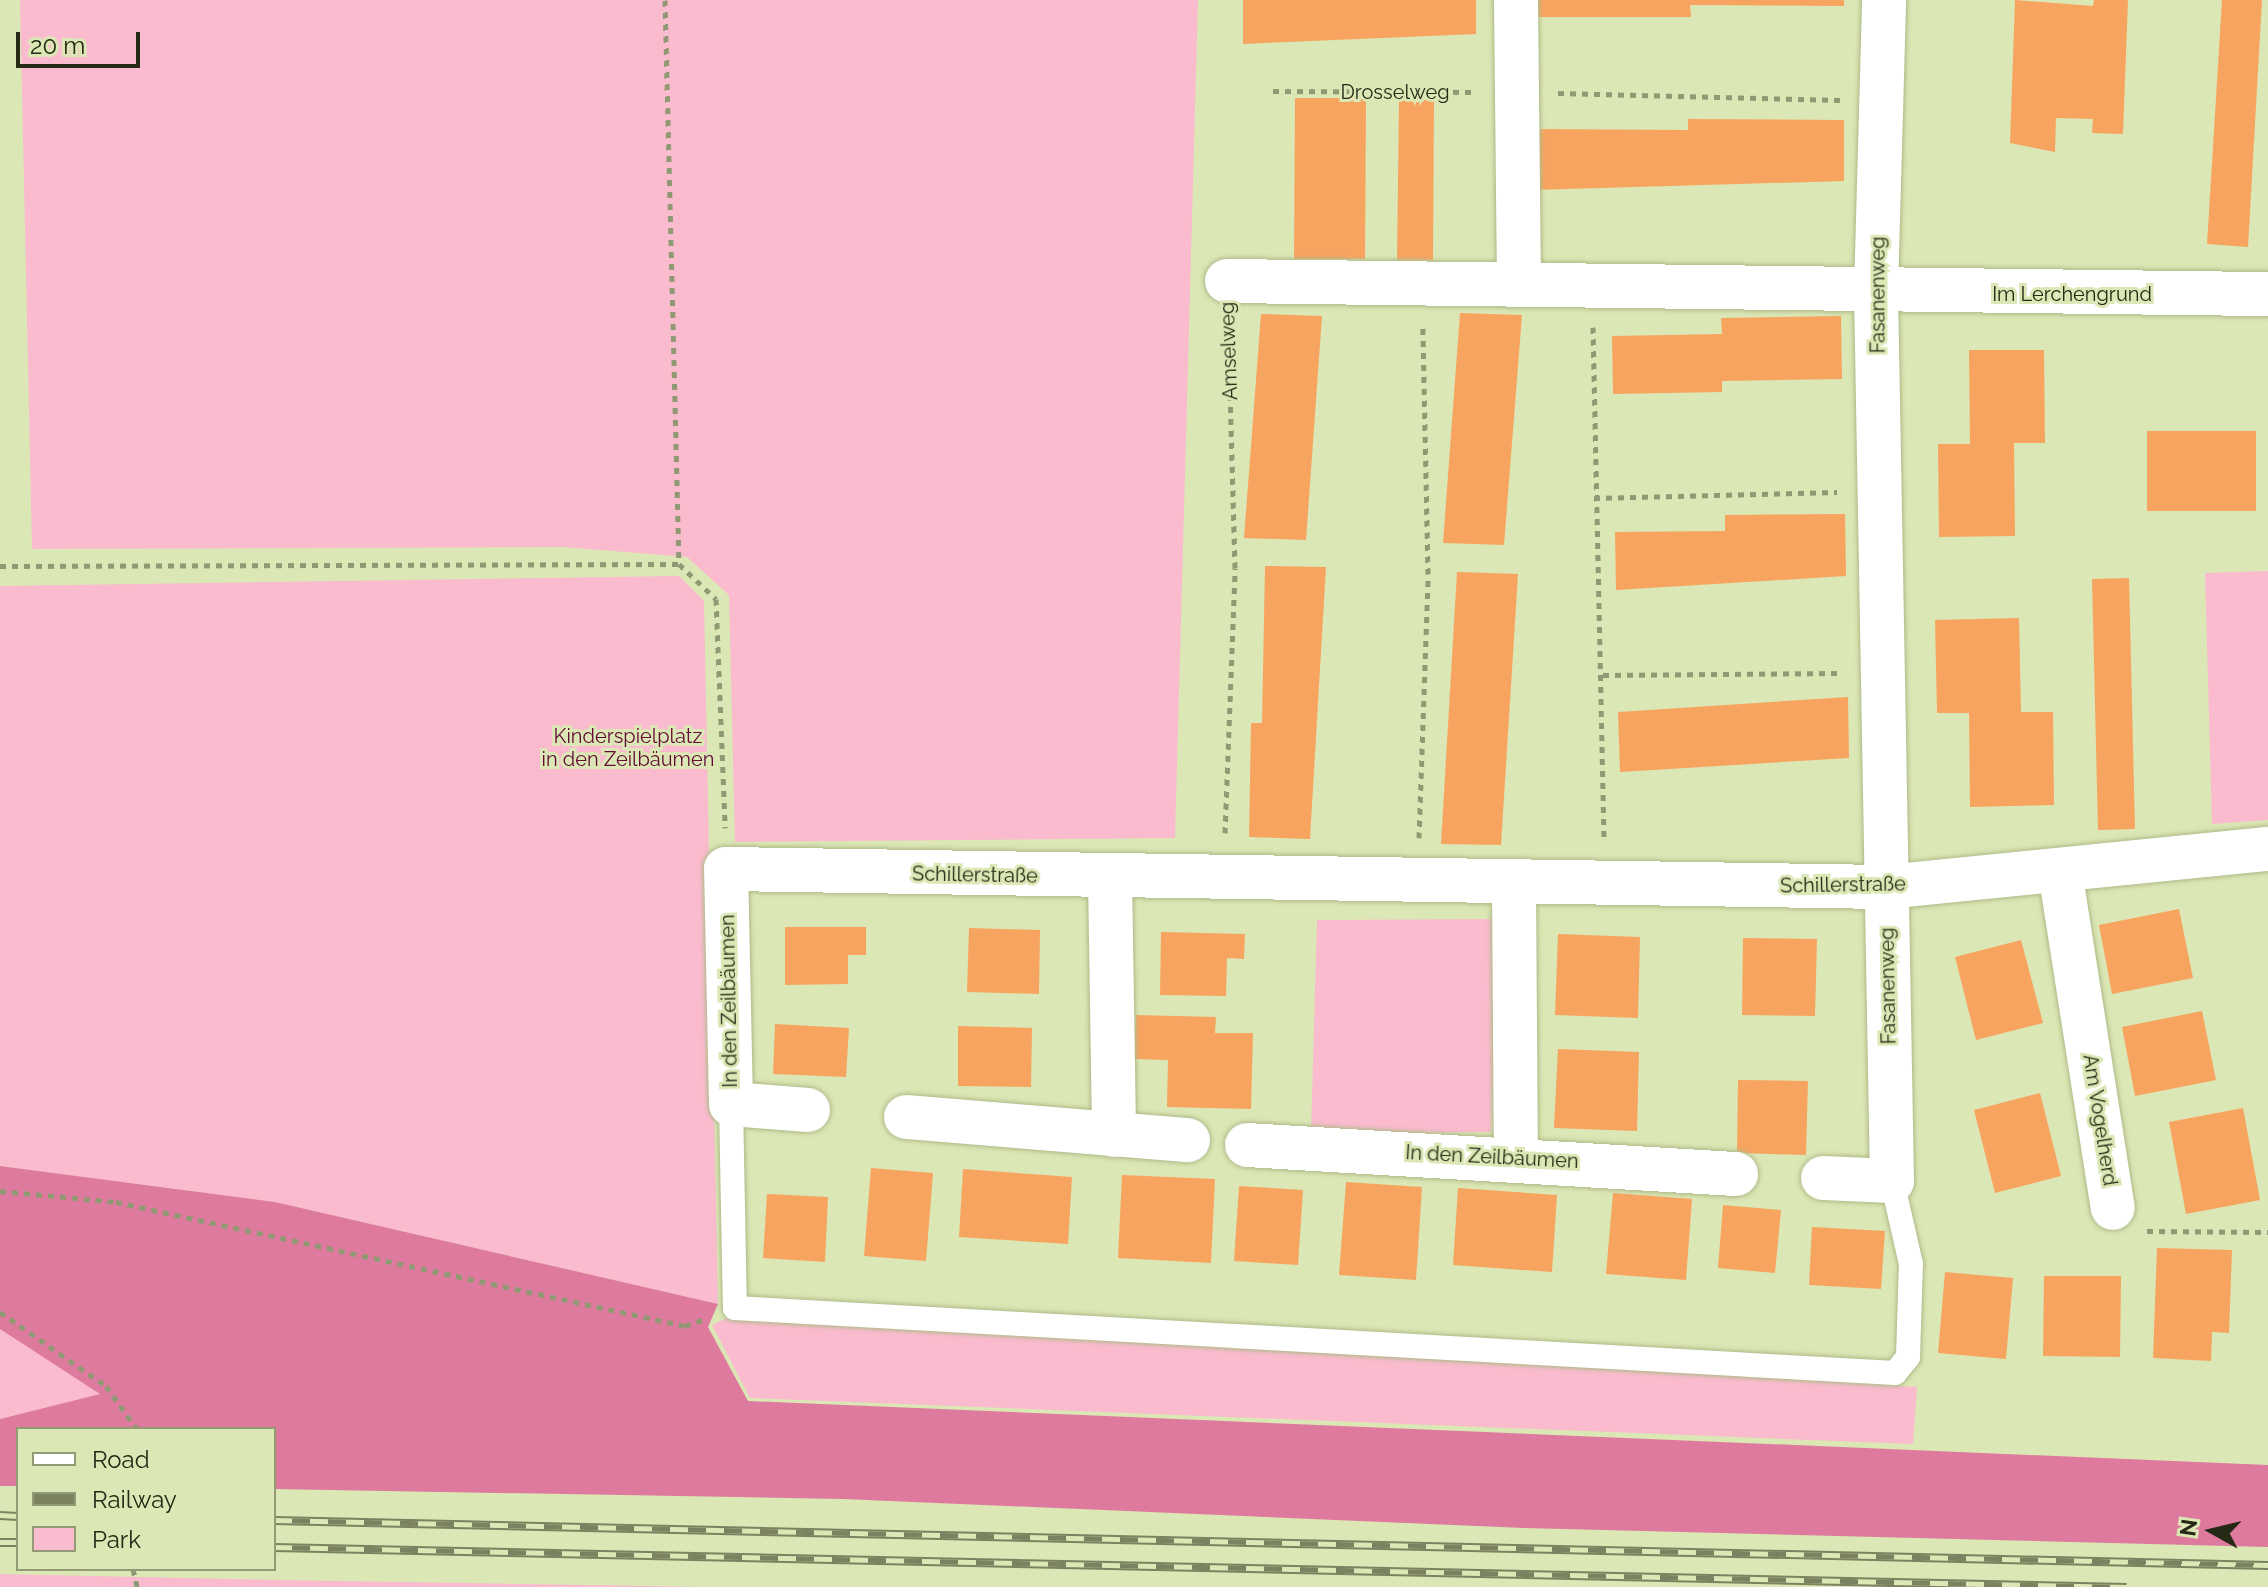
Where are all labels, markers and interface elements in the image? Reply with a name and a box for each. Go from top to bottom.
scale bar [20,16,144,66]
text: 20 m [30,31,85,60]
street label: Drosselweg [1340,80,1450,104]
street label: Fasanenweg [1866,237,1890,353]
street label: Im Lerchengrund [1992,282,2152,306]
street label: Amselweg [1215,301,1243,401]
park label: Kinderspielplatz in den Zeilbäumen [542,725,714,772]
street label: Schillerstraße [912,862,1038,888]
street label: Schillerstraße [1780,872,1906,898]
street label: In den Zeilbäumen [715,914,743,1088]
street label: Fasanenweg [1875,927,1901,1045]
street label: Am Vogelherd [2078,1052,2122,1188]
street label: In den Zeilbäumen [1405,1140,1579,1174]
legend [16,1427,276,1571]
text: Road [92,1445,150,1474]
text: Railway [92,1485,177,1514]
north arrow [2172,1491,2252,1571]
text: N [2174,1518,2202,1538]
text: Park [92,1525,141,1554]

